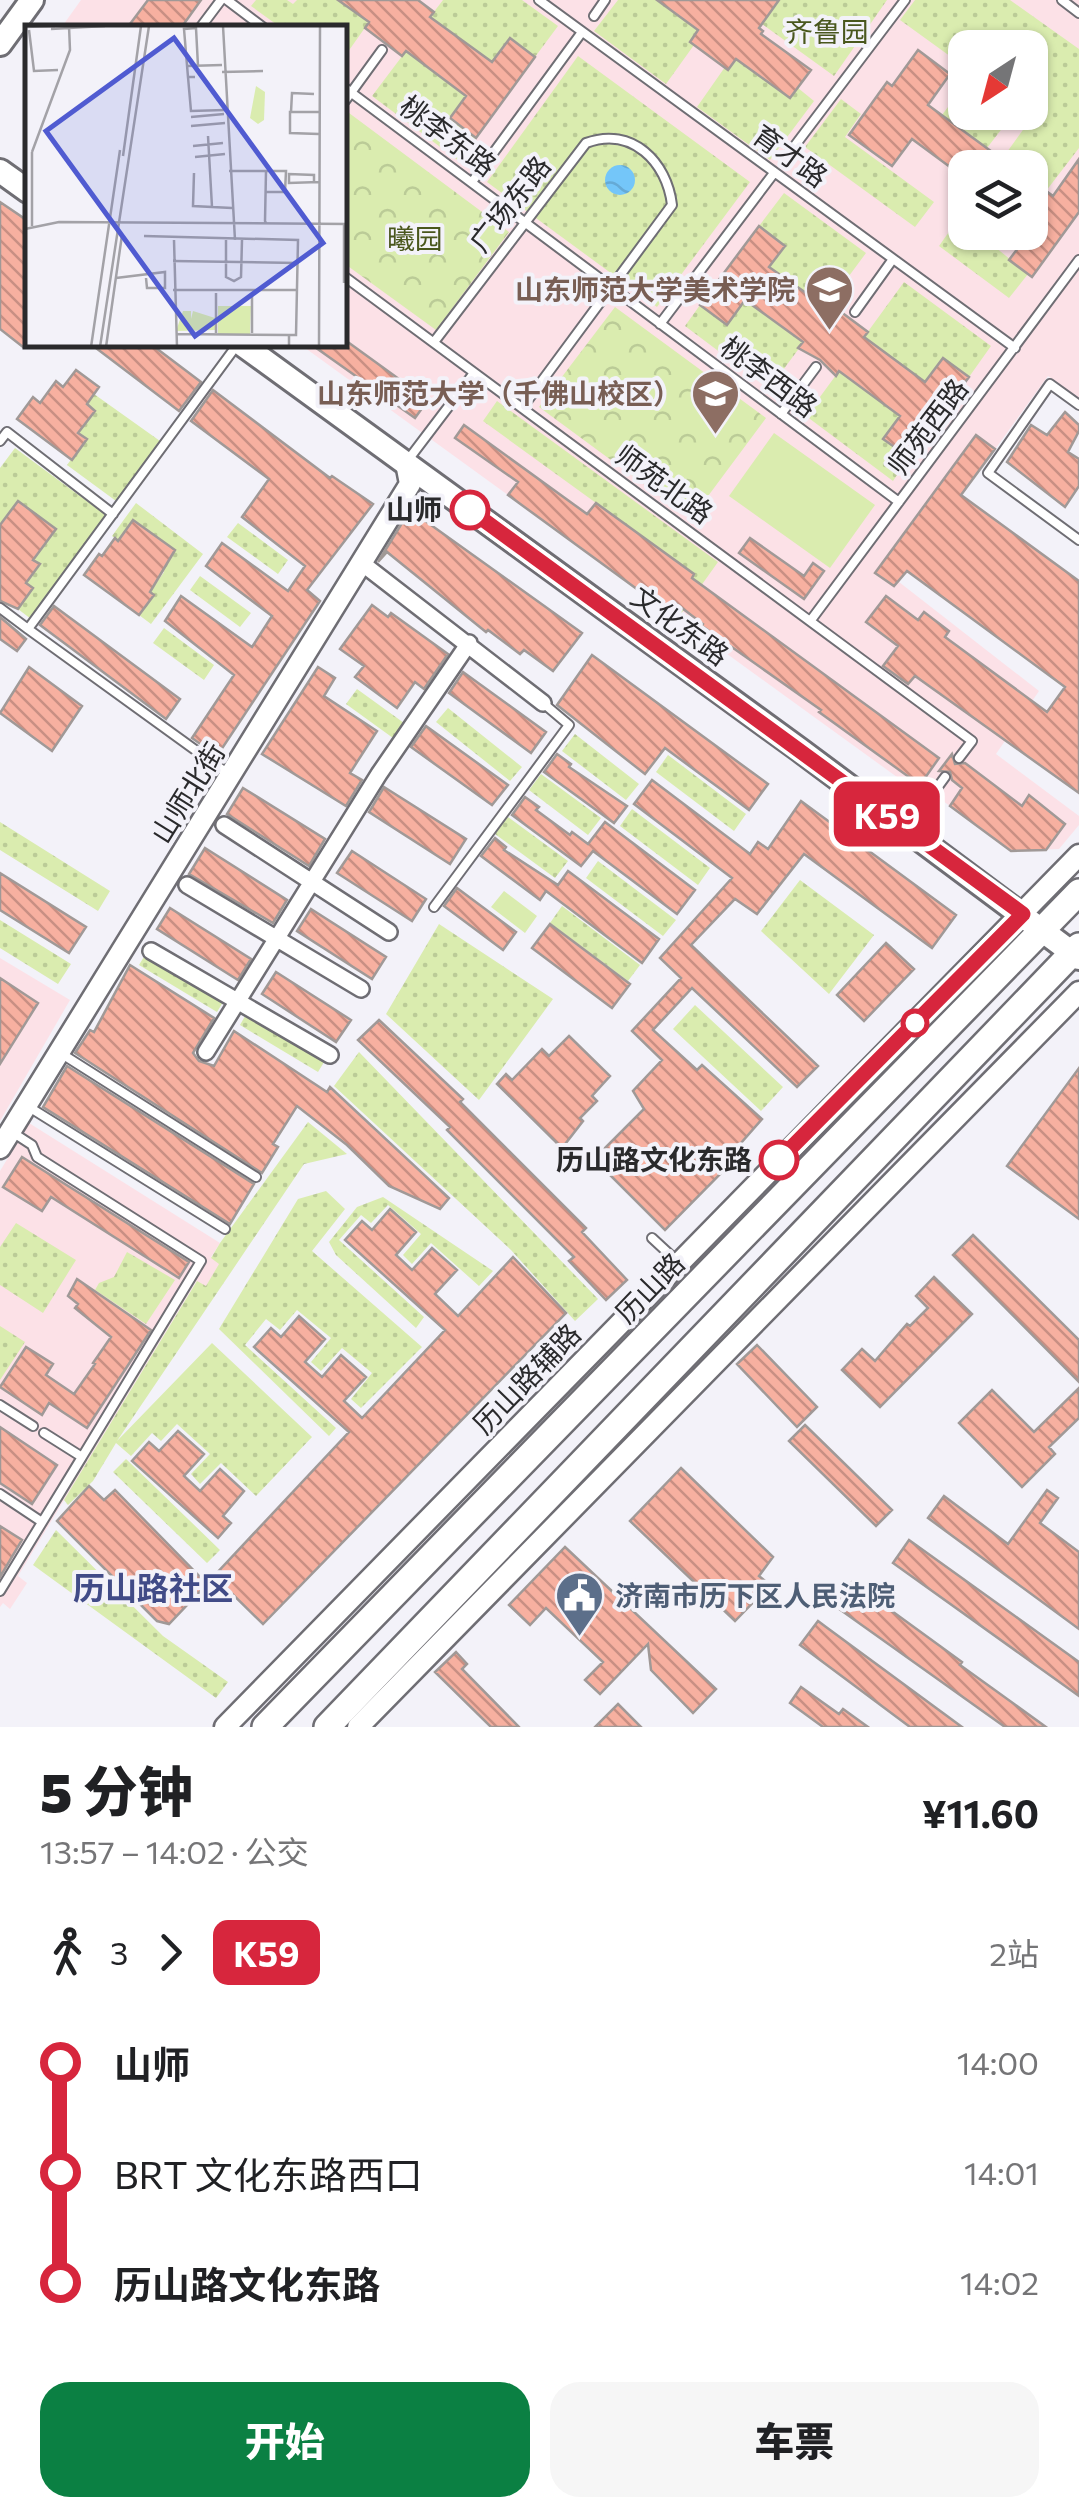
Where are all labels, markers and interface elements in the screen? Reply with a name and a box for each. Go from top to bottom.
park label: 齐鲁园 [785,14,869,48]
inset map [25,25,348,348]
north arrow [948,30,1048,130]
map controls [948,30,1048,250]
street label: 桃李东路 [394,88,504,182]
street label: 育才路 [747,117,835,194]
street label: 广场东路 [461,149,557,258]
button: layers [948,150,1048,250]
park label: 曦园 [387,221,443,255]
school or university icon: 山东师范大学美术学院 [804,264,856,332]
place label: 山东师范大学美术学院 [515,272,795,306]
street label: 桃李西路 [715,329,825,423]
school or university icon: 山东师范大学（千佛山校区） [690,368,742,436]
street label: 师苑西路 [880,371,974,481]
place label: 山东师范大学（千佛山校区） [317,376,681,410]
street label: 师苑北路 [609,437,720,530]
marker: 山师 [451,491,489,529]
place label: 山师 [386,492,442,526]
street label: 文化东路 [625,579,736,672]
street label: 山师北街 [143,736,231,849]
line badge: K59 [830,782,944,846]
text: K59 [854,793,920,836]
unlabelled marker [902,1010,928,1036]
marker: 历山路文化东路 [760,1141,798,1179]
place label: 历山路文化东路 [556,1142,752,1176]
street label: 历山路 [608,1245,691,1329]
street label: 历山路辅路 [465,1316,587,1440]
district label: 历山路社区 [73,1567,233,1607]
public building icon: 济南市历下区人民法院 [554,1570,606,1638]
place label: 济南市历下区人民法院 [615,1578,895,1612]
text: 5 分钟 [40,1756,193,1823]
text: ¥11.60 [922,1789,1039,1836]
text: 13:57 – 14:02 · 公交 [40,1831,309,1871]
icon: walk [40,1925,95,1980]
icon: forward [143,1925,198,1980]
text: K59 [233,1931,300,1974]
text: 3 [110,1932,128,1972]
text: 2站 [989,1933,1039,1973]
text: 山师 [114,2040,190,2087]
text: 14:00 [957,2042,1039,2082]
text: BRT 文化东路西口 [114,2150,423,2197]
text: 14:01 [964,2152,1039,2192]
text: 历山路文化东路 [114,2260,380,2307]
text: 14:02 [960,2262,1039,2302]
button: 开始 [40,2382,530,2497]
button: 车票 [550,2382,1039,2497]

